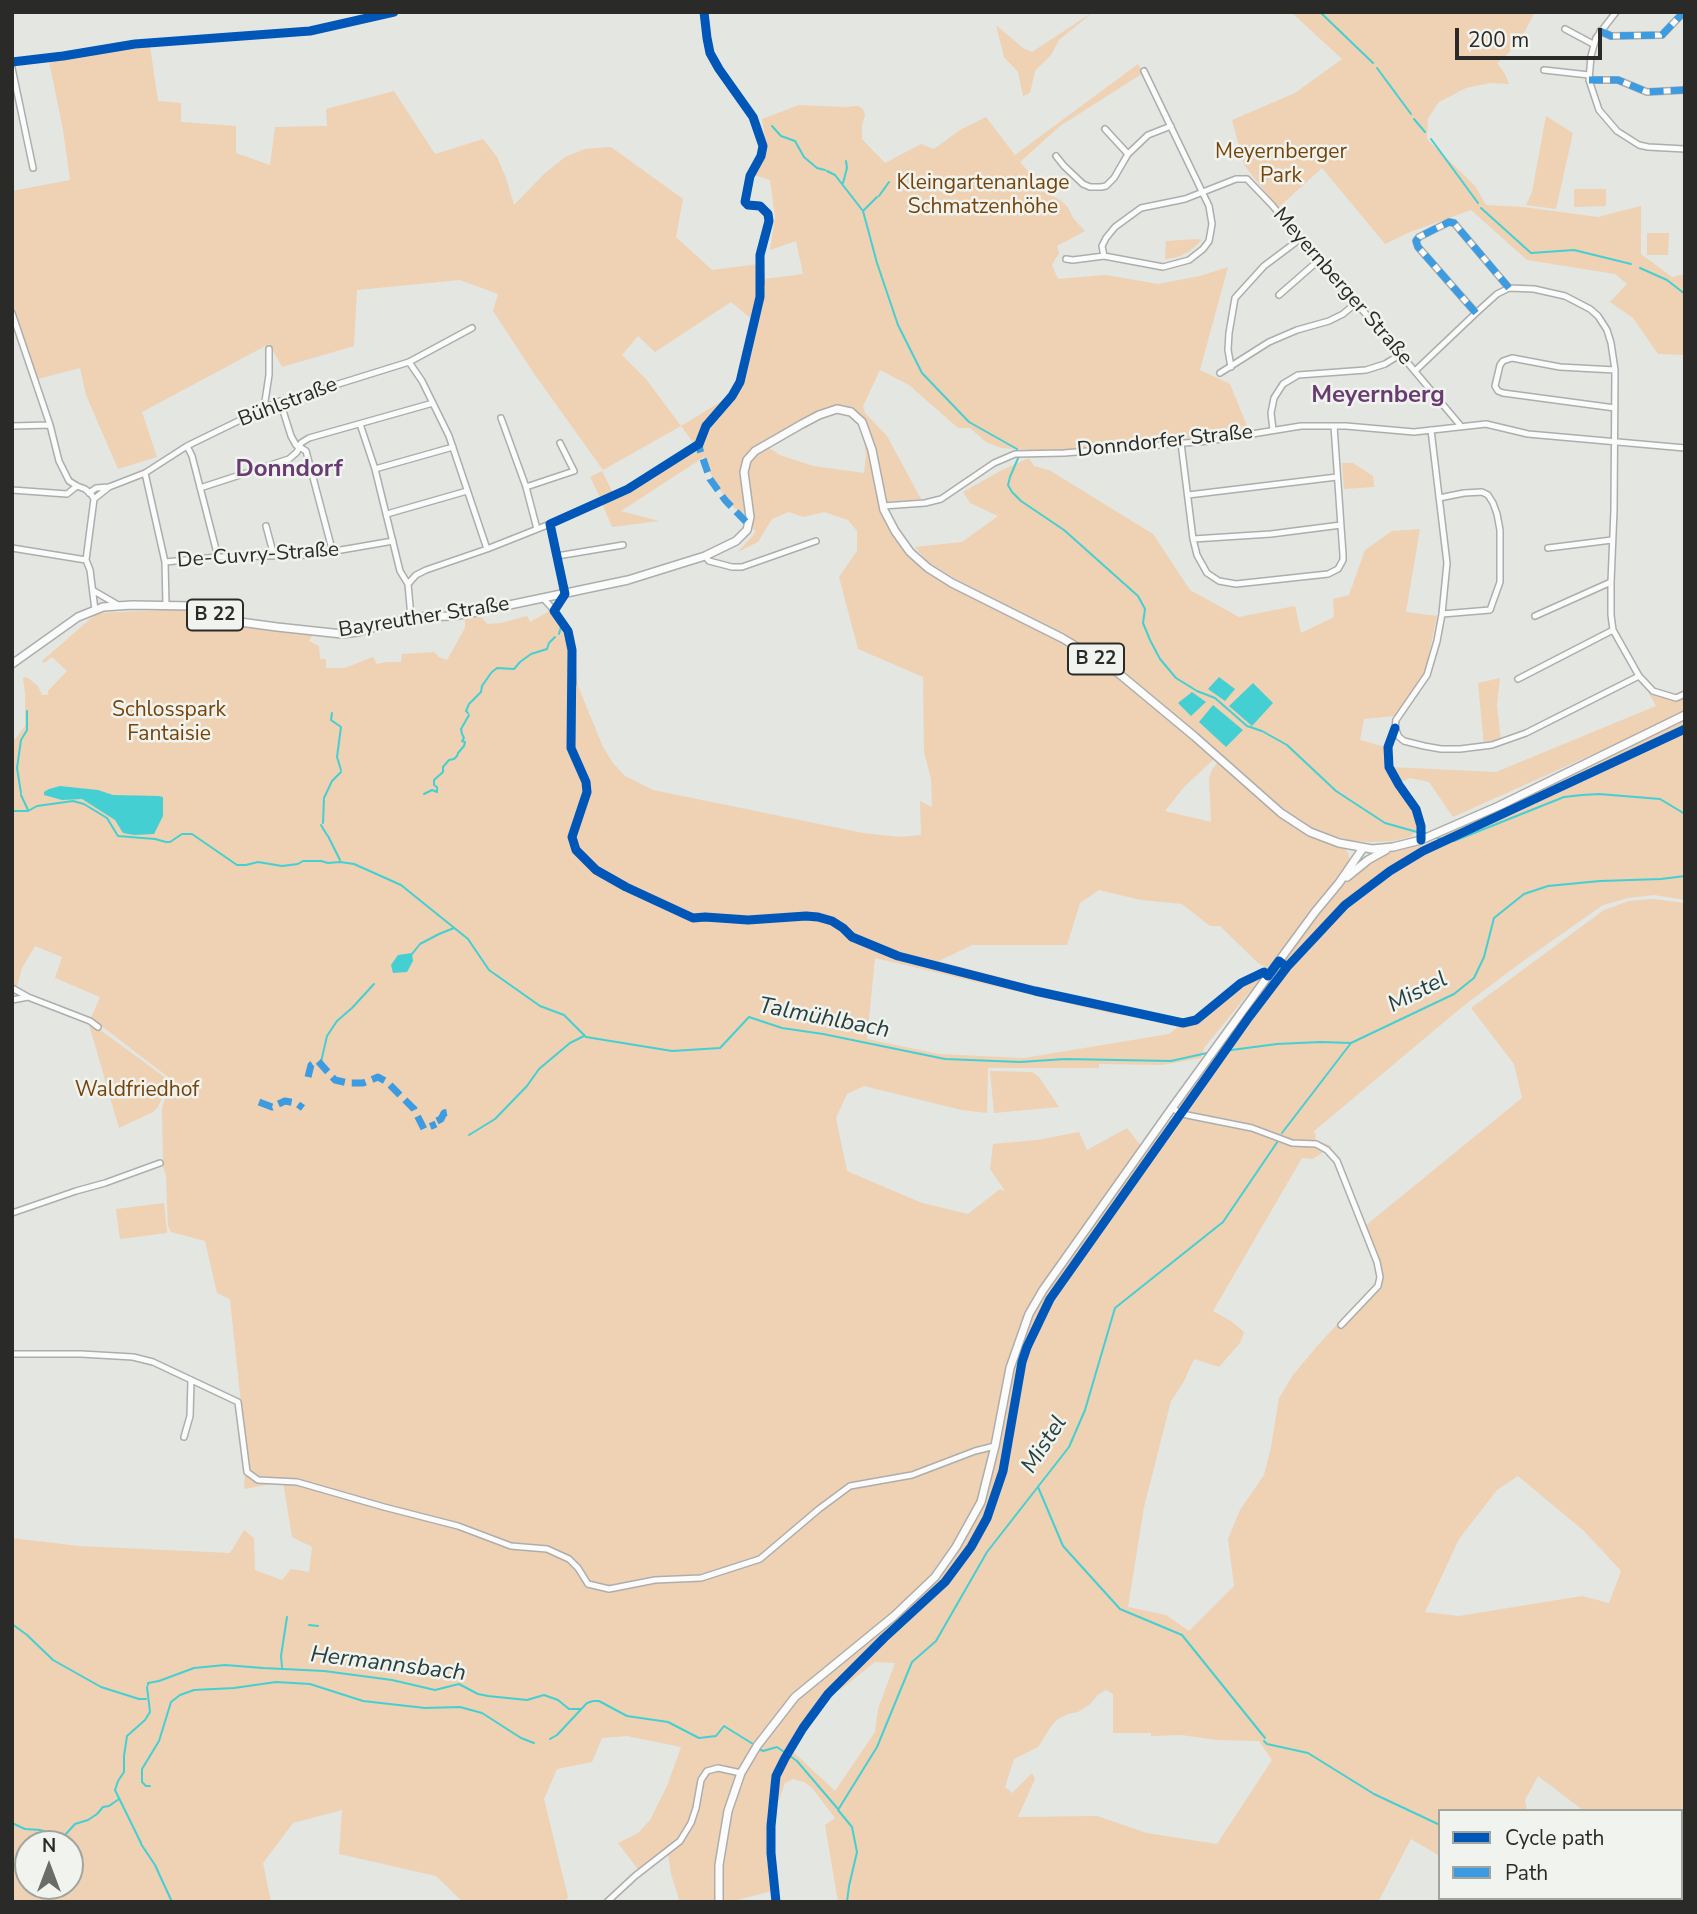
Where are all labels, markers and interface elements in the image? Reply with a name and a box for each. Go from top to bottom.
scale bar [1459,14,1606,58]
text: 200 m [1468,26,1529,54]
park label: Meyernberger Park [1215,140,1347,190]
park label: Kleingartenanlage Schmatzenhöhe [897,171,1069,221]
street label: Meyernberger Straße [1267,203,1417,371]
street label: Bühlstraße [235,373,341,433]
district label: Meyernberg [1311,382,1445,410]
street label: Donndorfer Straße [1076,420,1254,464]
district label: Donndorf [235,456,343,484]
street label: De-Cuvry-Straße [176,538,340,574]
street label: Bayreuther Straße [337,592,511,644]
road number: B 22 [187,600,243,630]
road number: B 22 [1068,644,1124,674]
park label: Schlosspark Fantaisie [112,698,226,748]
water label: Mistel [1384,966,1452,1020]
water label: Talmühlbach [756,993,892,1045]
park label: Waldfriedhof [75,1078,199,1104]
water label: Mistel [1016,1411,1074,1479]
water label: Hermannsbach [309,1642,467,1688]
legend [1438,1809,1683,1900]
text: Cycle path [1505,1824,1604,1852]
north arrow [14,1830,84,1900]
text: N [42,1833,56,1859]
text: Path [1505,1859,1548,1887]

